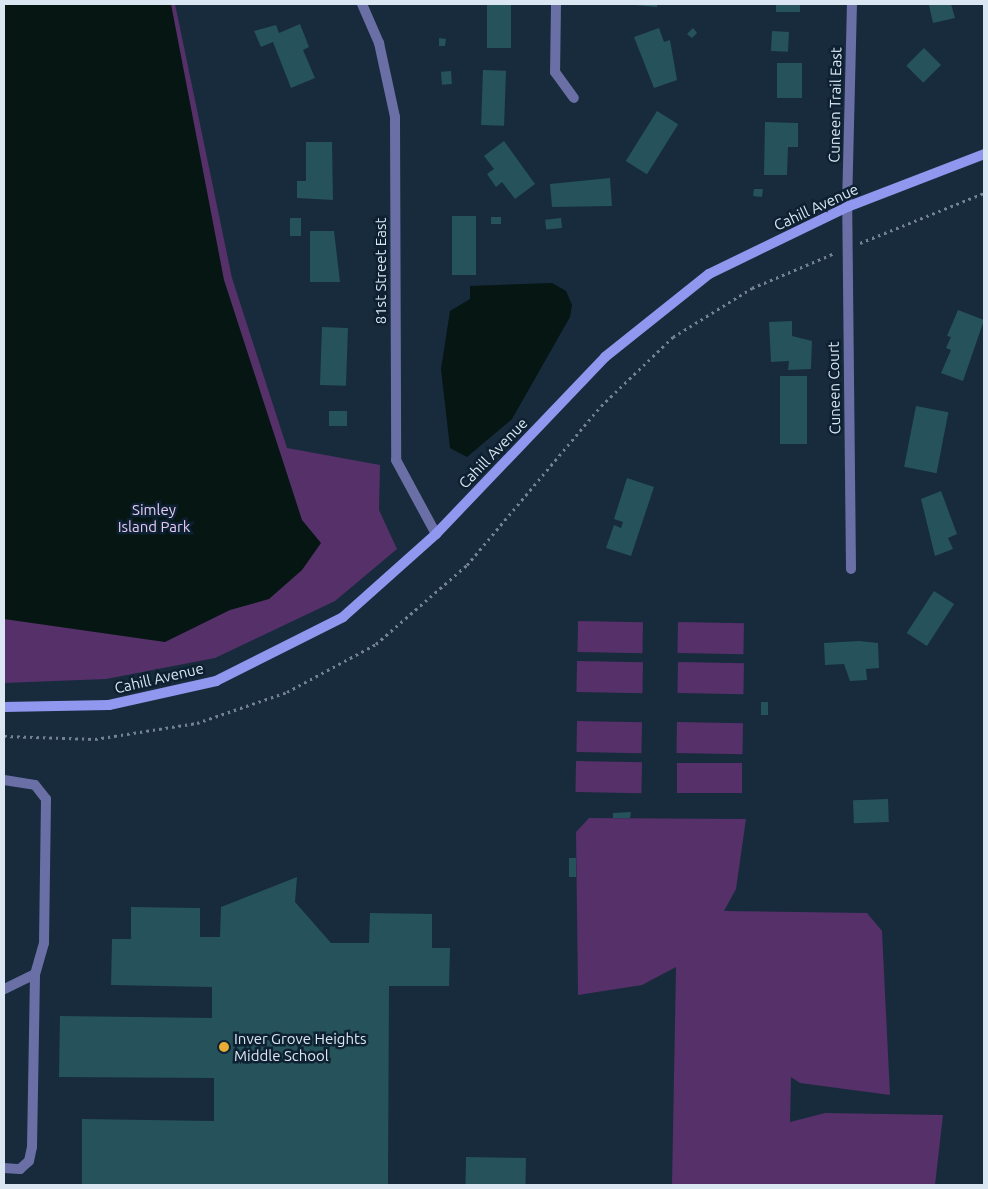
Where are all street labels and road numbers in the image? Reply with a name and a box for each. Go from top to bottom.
street label: Cuneen Trail East [825,47,845,163]
street label: Cahill Avenue [771,180,861,234]
street label: 81st Street East [372,218,390,324]
street label: Cuneen Court [824,341,844,435]
street label: Cahill Avenue [455,414,531,492]
street label: Cahill Avenue [113,659,205,697]

